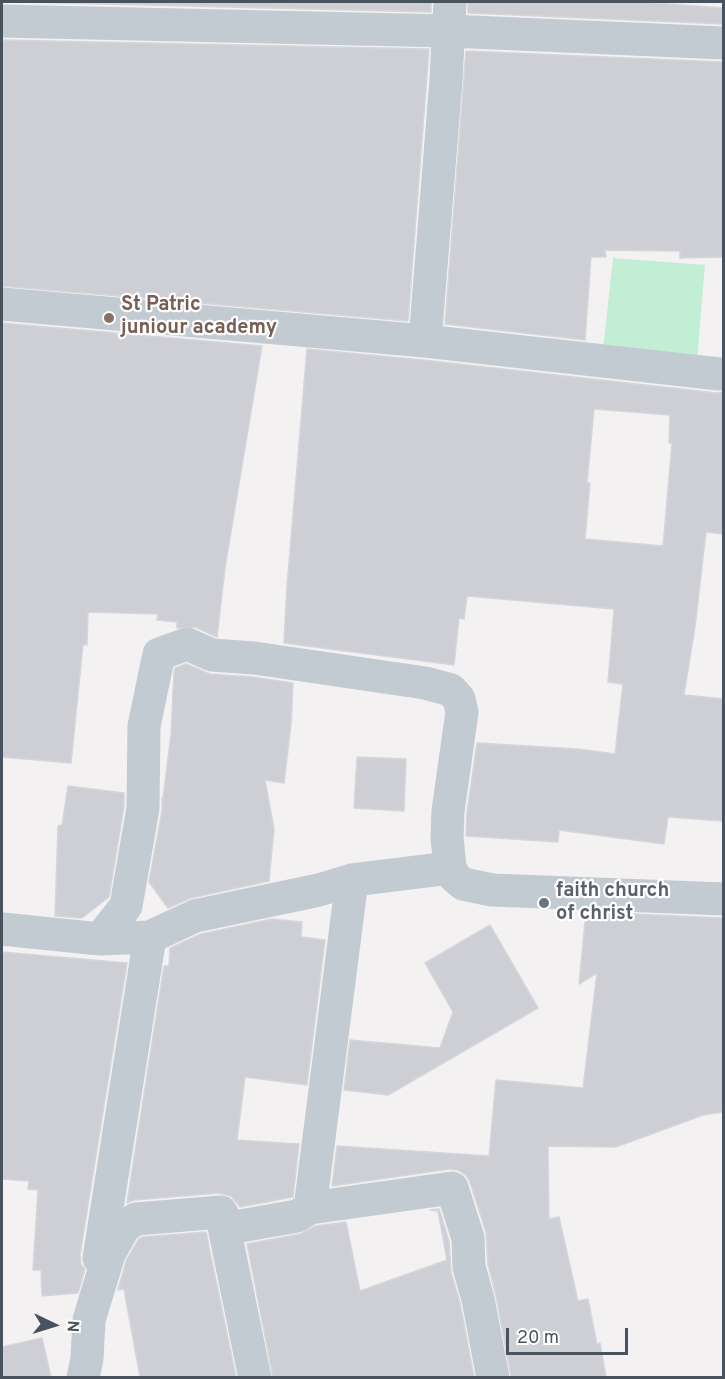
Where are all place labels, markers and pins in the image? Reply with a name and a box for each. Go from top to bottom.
place label: St Patric juniour academy [121,294,277,341]
marker: St Patric juniour academy [102,311,116,325]
place label: faith church of christ [556,880,669,927]
marker: faith church of christ [537,896,551,910]

